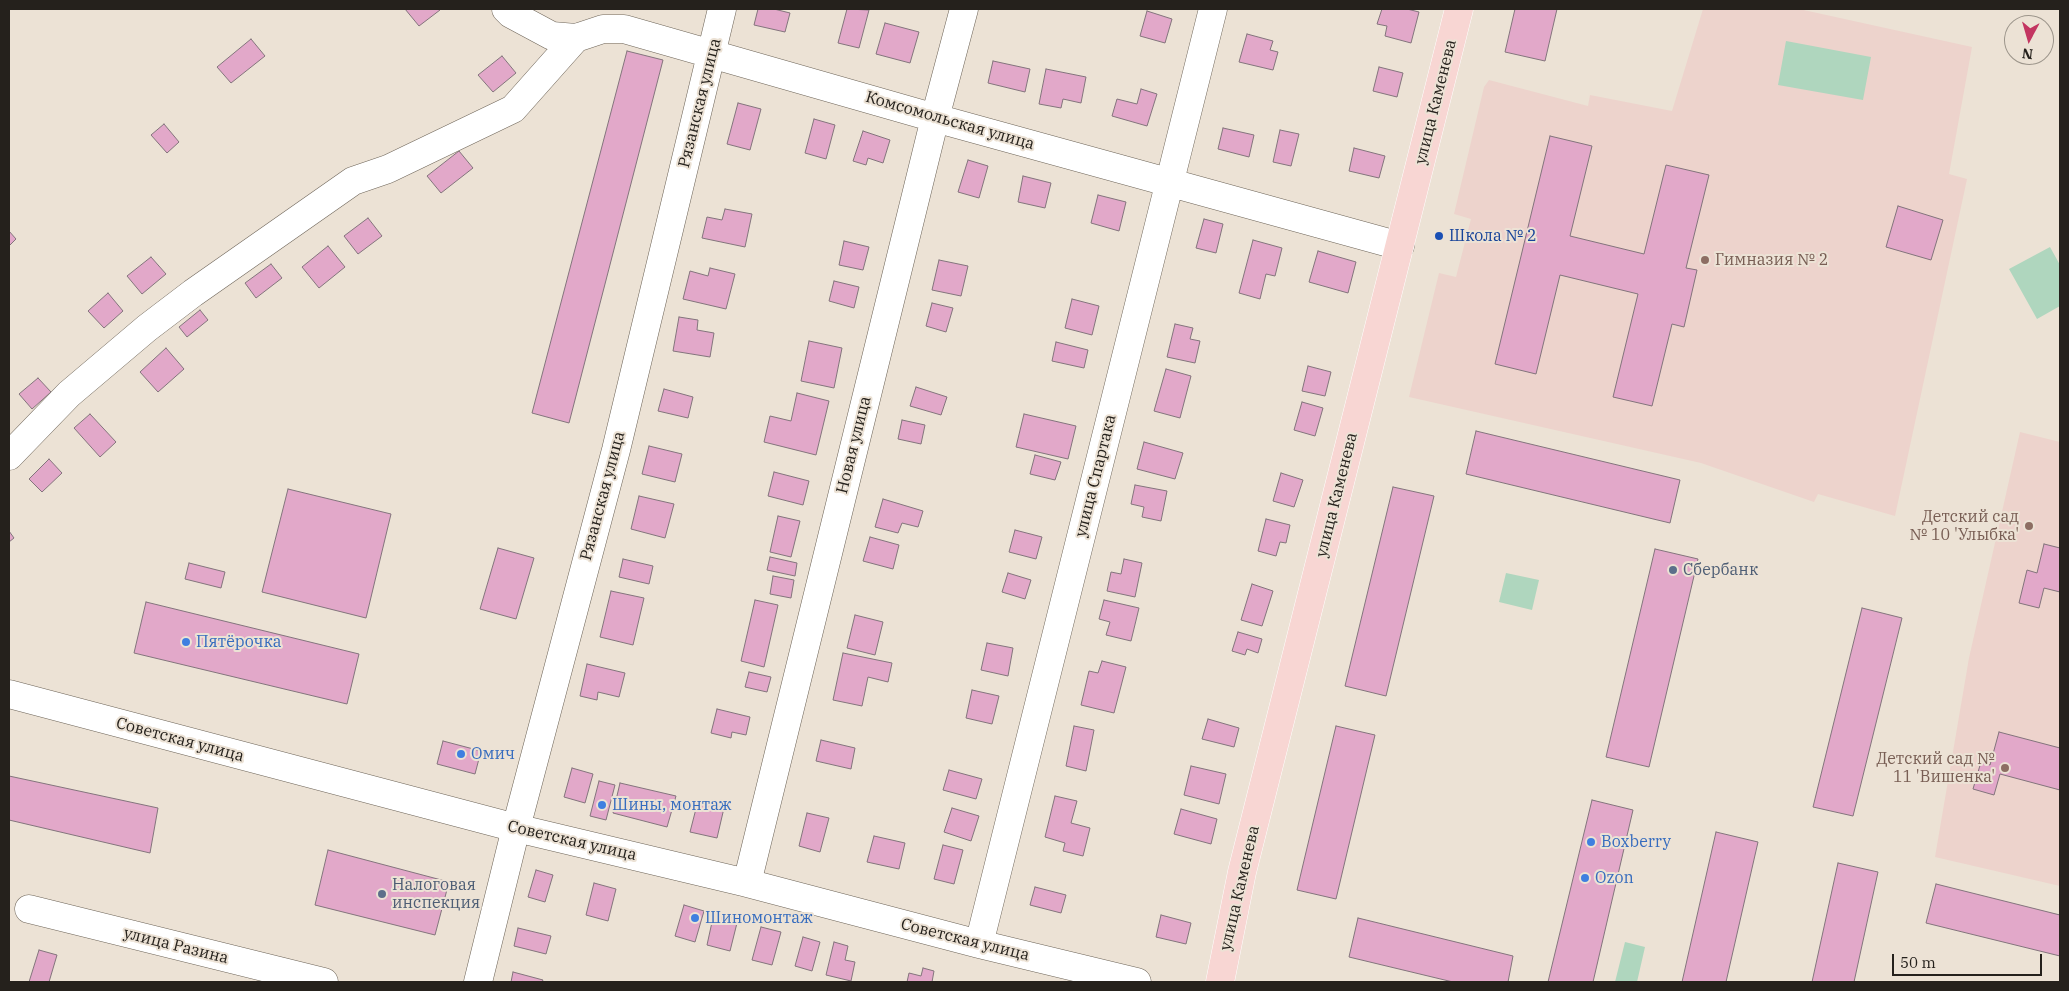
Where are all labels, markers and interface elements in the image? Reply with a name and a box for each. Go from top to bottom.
north arrow [2004,15,2054,65]
street label: Рязанская улица [675,36,725,170]
street label: улица Каменева [1411,38,1461,166]
text: N [2021,44,2034,63]
street label: Комсомольская улица [863,88,1037,154]
place label: Школа № 2 [1449,226,1537,246]
marker: Школа № 2 [1433,230,1445,242]
place label: Гимназия № 2 [1715,250,1828,270]
marker: Гимназия № 2 [1699,254,1711,266]
street label: Новая улица [833,394,875,496]
street label: улица Спартака [1071,413,1121,539]
street label: Рязанская улица [577,429,629,563]
street label: улица Каменева [1312,431,1362,559]
place label: Детский сад № 10 'Улыбка' [1909,507,2019,545]
marker: Детский сад № 10 'Улыбка' [2023,520,2035,532]
place label: Сбербанк [1683,560,1758,580]
marker: Сбербанк [1667,564,1679,576]
place label: Пятёрочка [196,632,282,652]
marker: Пятёрочка [180,636,192,648]
street label: Советская улица [114,714,246,766]
place label: Омич [471,744,515,764]
marker: Омич [455,748,467,760]
place label: Детский сад № 11 'Вишенка' [1876,749,1995,787]
marker: Детский сад № 11 'Вишенка' [1999,762,2011,774]
place label: Шины, монтаж [612,795,732,815]
marker: Шины, монтаж [596,799,608,811]
street label: Советская улица [506,817,638,865]
street label: улица Каменева [1216,823,1264,953]
place label: Boxberry [1601,832,1671,852]
marker: Boxberry [1585,836,1597,848]
place label: Ozon [1595,868,1634,888]
marker: Ozon [1579,872,1591,884]
place label: Налоговая инспекция [392,875,480,913]
marker: Налоговая инспекция [376,888,388,900]
place label: Шиномонтаж [705,908,813,928]
marker: Шиномонтаж [689,912,701,924]
street label: Советская улица [899,915,1031,965]
street label: улица Разина [122,924,230,968]
scale bar [1894,944,2044,976]
text: 50 m [1900,953,1936,972]

